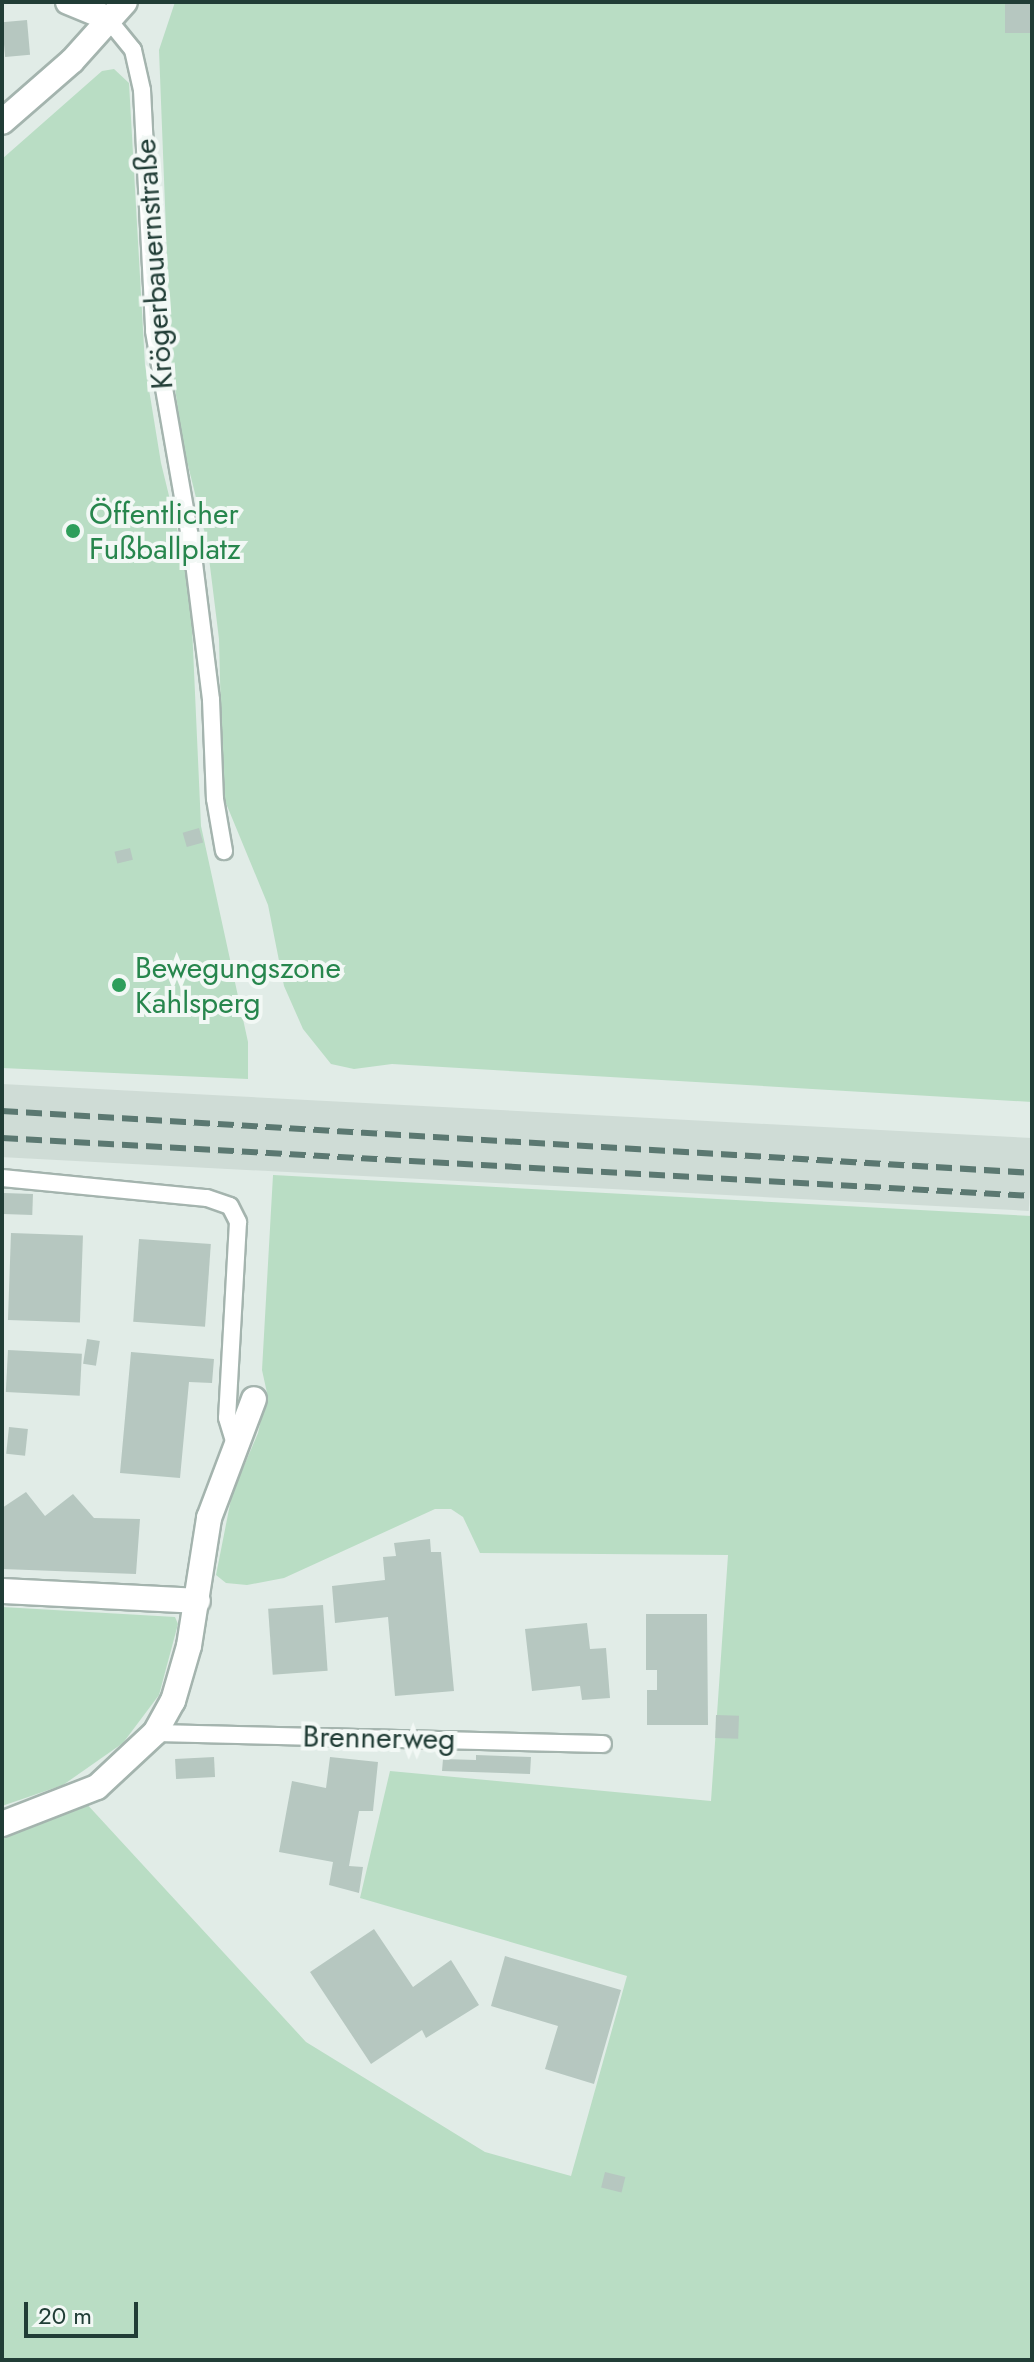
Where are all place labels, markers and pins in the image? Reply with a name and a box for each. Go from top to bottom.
place label: Öffentlicher Fußballplatz [89,496,241,566]
marker: Öffentlicher Fußballplatz [64,522,82,540]
place label: Bewegungszone Kahlsperg [135,950,341,1020]
marker: Bewegungszone Kahlsperg [110,976,128,994]

